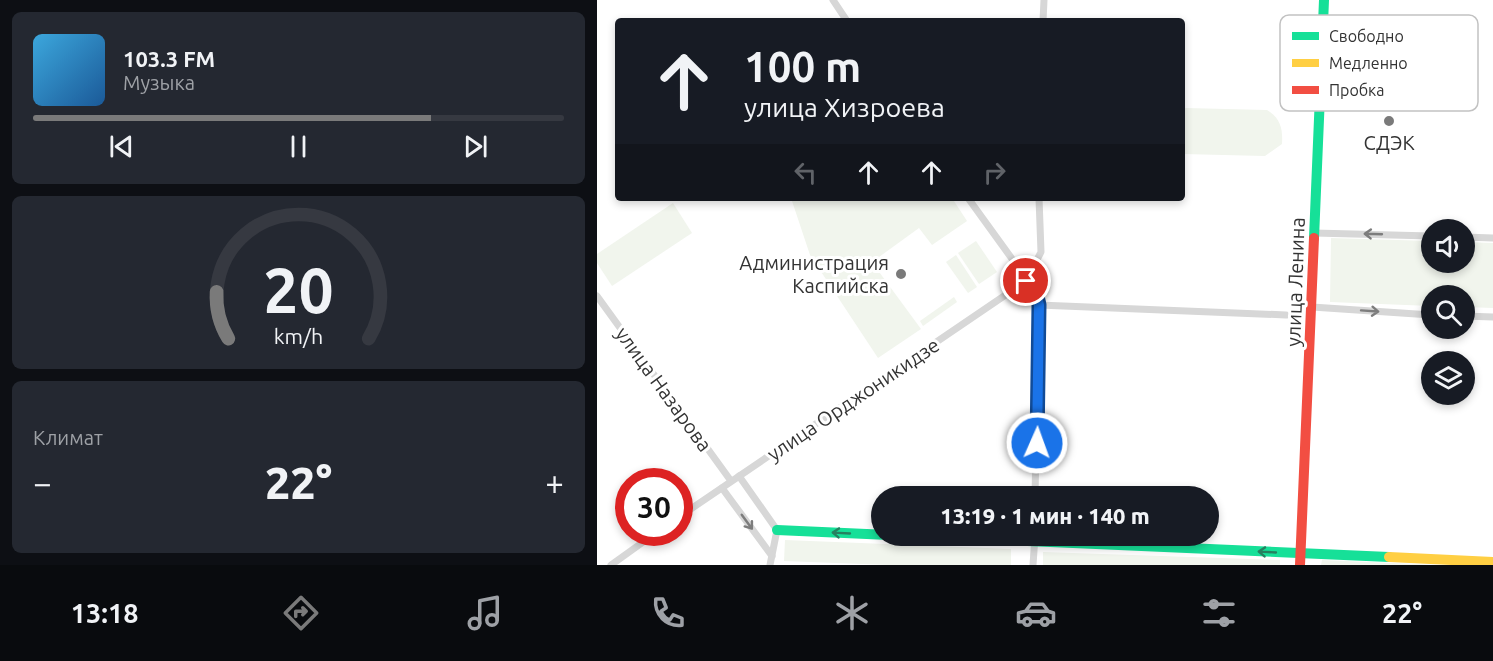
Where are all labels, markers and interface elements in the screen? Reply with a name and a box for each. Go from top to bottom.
legend [1280,15,1478,111]
text: Свободно [1329,27,1404,45]
icon: ahead [645,42,723,120]
text: 100 m [744,43,861,90]
text: 103.3 FM [123,46,215,71]
text: Медленно [1329,54,1408,72]
text: Музыка [123,71,195,94]
text: Пробка [1329,81,1385,99]
text: улица Хизроева [744,92,945,122]
marker: СДЭК [1382,114,1396,128]
icon: previous [105,130,138,163]
icon: pause [282,130,315,163]
icon: next [459,130,492,163]
place label: СДЭК [1363,131,1415,154]
icon: left [789,156,822,189]
icon: ahead [852,156,885,189]
icon: ahead [915,156,948,189]
icon: right [978,156,1011,189]
street label: улица Ленина [1281,217,1309,347]
map controls [1421,219,1475,405]
button: sound [1421,219,1475,273]
one-way arrow [1363,229,1383,240]
place label: Администрация Каспийска [739,251,889,297]
pin [1000,255,1051,306]
text: 20 [263,256,334,326]
icon: arrive [1009,264,1042,297]
marker: Администрация Каспийска [894,267,908,281]
button: search [1421,285,1475,339]
one-way arrow [1360,305,1380,316]
street label: улица Назарова [611,322,717,456]
text: km/h [274,325,323,349]
street label: улица Орджоникидзе [763,333,943,465]
button: layers [1421,351,1475,405]
position arrow [1005,411,1069,475]
text: Климат [33,426,103,449]
text: 22° [265,457,332,508]
text: − [33,464,52,501]
text: + [545,464,564,501]
speed limit sign: 30 [615,468,693,546]
text: 13:19 · 1 мин · 140 m [940,503,1150,528]
one-way arrow [741,513,754,529]
one-way arrow [832,528,852,539]
one-way arrow [1257,547,1277,558]
icon: directions [280,592,322,634]
icon: music [464,592,506,634]
icon: phone [647,592,689,634]
icon: climate [831,592,873,634]
icon: car [1015,592,1057,634]
icon: filters [1198,592,1240,634]
text: 13:18 [71,598,138,628]
text: 22° [1382,598,1422,628]

